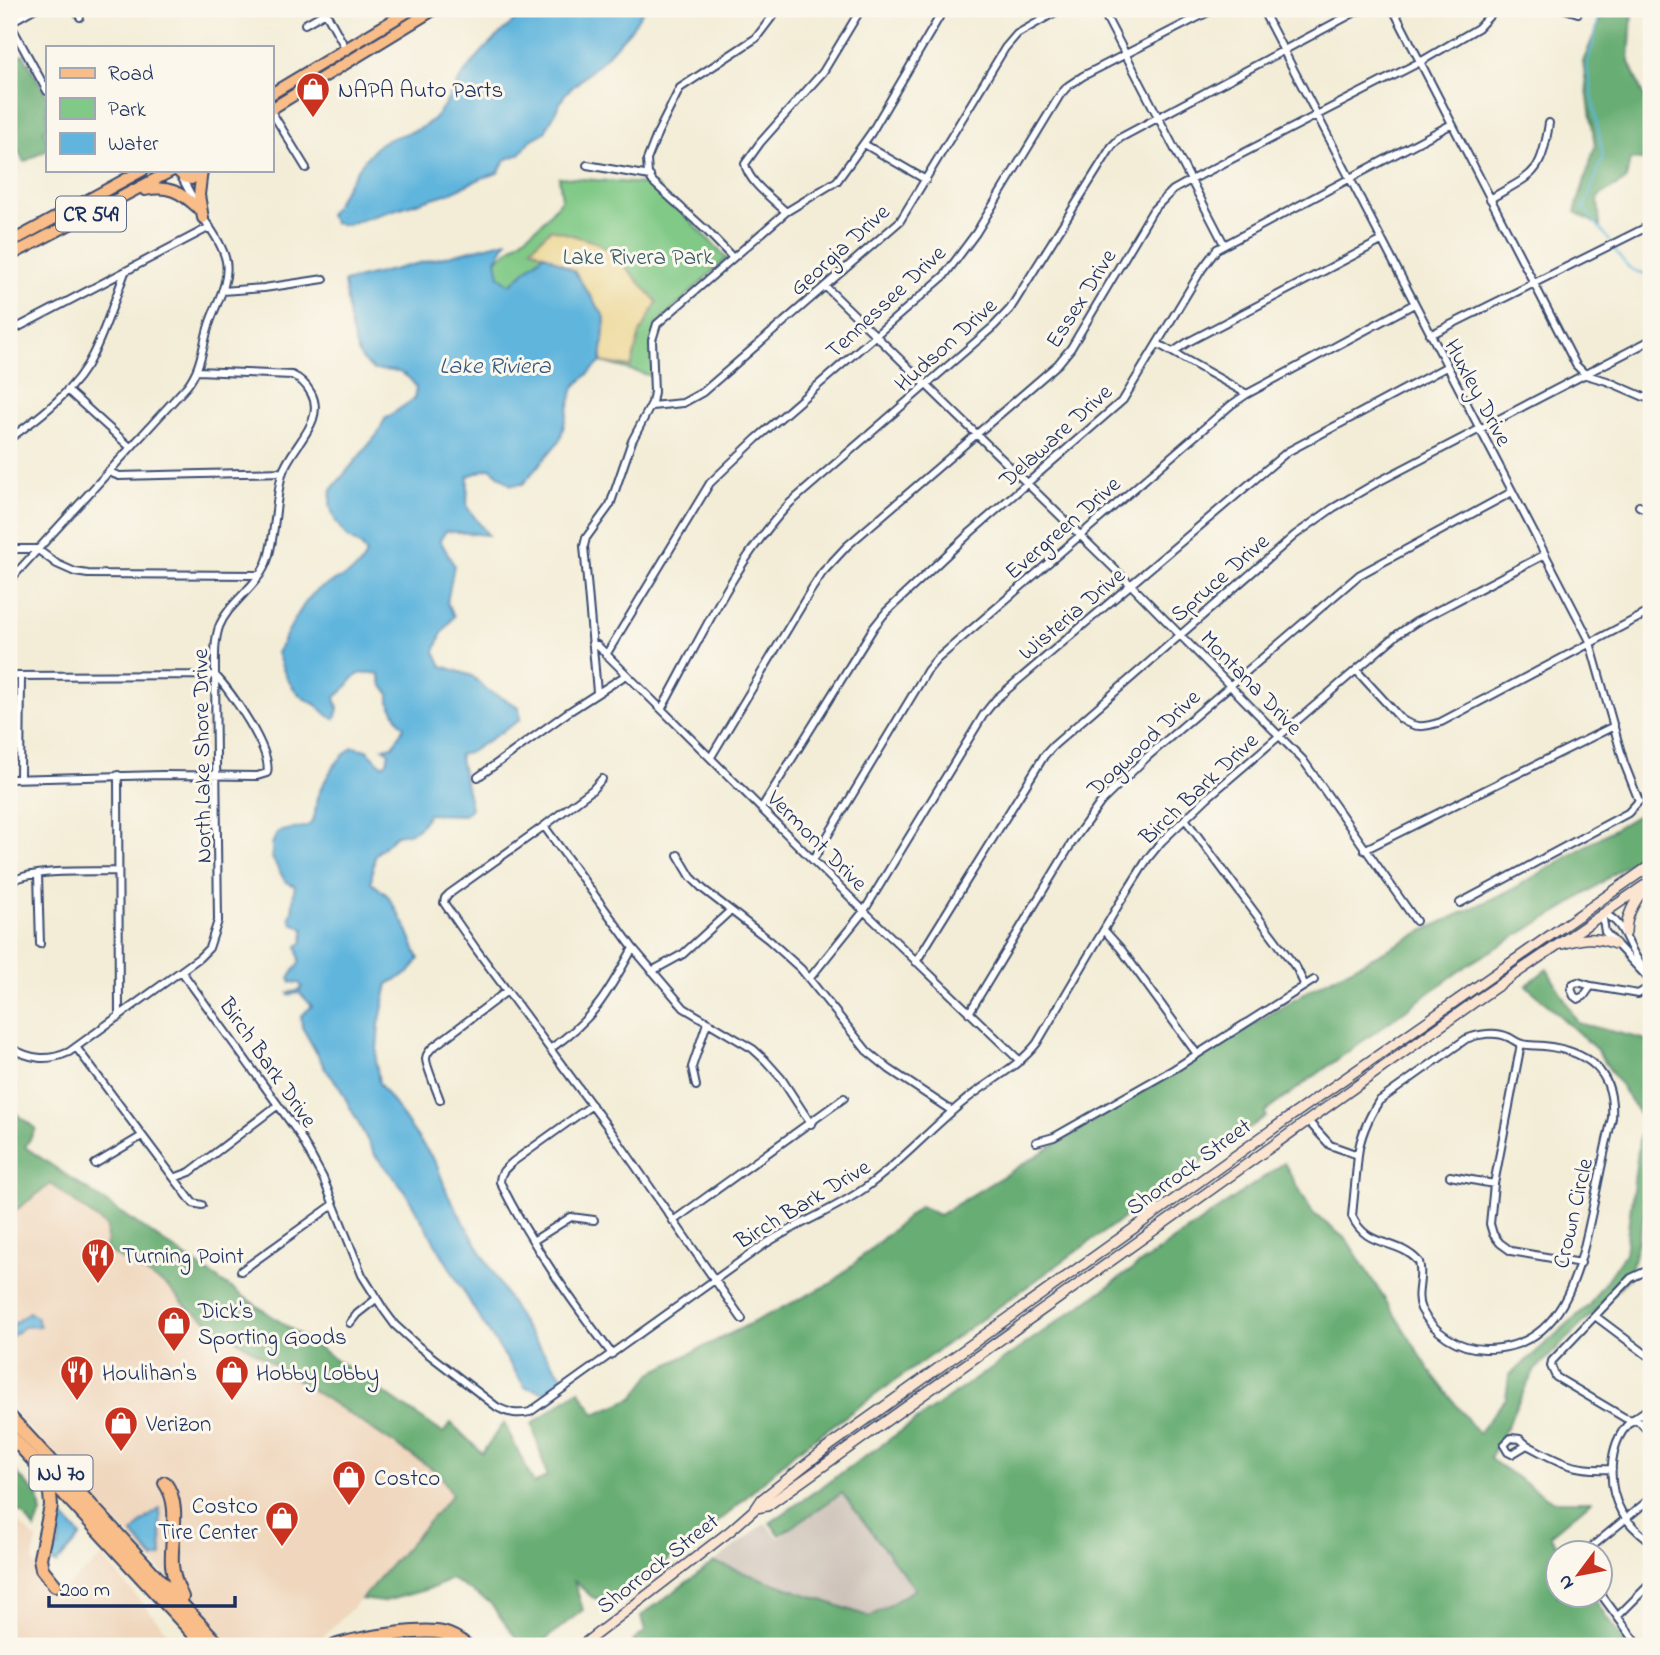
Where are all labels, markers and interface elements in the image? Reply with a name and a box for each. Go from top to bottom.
legend [46,46,273,172]
text: Road [108,60,154,90]
shop icon: NAPA Auto Parts [294,70,332,119]
place label: NAPA Auto Parts [338,75,503,108]
text: Park [108,96,147,126]
text: Water [108,130,159,160]
road number: CR 549 [56,196,126,232]
street label: Georgia Drive [783,196,899,306]
street label: Tennessee Drive [819,238,955,368]
park label: Lake Rivera Park [563,242,714,275]
street label: Essex Drive [1039,243,1126,355]
street label: Hudson Drive [888,290,1006,401]
street label: Huxley Drive [1433,334,1519,454]
water label: Lake Riviera [439,350,552,385]
street label: Delaware Drive [992,377,1121,497]
street label: Evergreen Drive [998,469,1130,589]
street label: Spruce Drive [1164,526,1278,631]
street label: Wisteria Drive [1012,560,1134,669]
street label: Montana Drive [1191,624,1309,744]
street label: North Lake Shore Drive [185,648,222,864]
street label: Dogwood Drive [1080,682,1210,807]
street label: Birch Bark Drive [1132,725,1267,855]
street label: Vermont Drive [758,783,875,900]
street label: Birch Bark Drive [209,991,325,1136]
street label: Shorrock Street [1120,1111,1259,1225]
street label: Birch Bark Drive [729,1151,878,1259]
street label: Crown Circle [1546,1155,1603,1272]
restaurant icon: Turning Point [79,1236,117,1285]
place label: Turning Point [122,1241,244,1275]
place label: Dick's Sporting Goods [197,1296,347,1356]
shop icon: Dick's Sporting Goods [155,1304,193,1353]
restaurant icon: Houlihan's [58,1353,96,1402]
shop icon: Hobby Lobby [213,1353,251,1402]
place label: Houlihan's [102,1358,197,1391]
place label: Hobby Lobby [256,1358,379,1393]
shop icon: Verizon [102,1404,140,1453]
place label: Verizon [145,1409,211,1442]
road number: NJ 70 [29,1456,92,1490]
shop icon: Costco [330,1458,368,1507]
place label: Costco [374,1463,440,1496]
place label: Costco Tire Center [158,1491,259,1550]
shop icon: Costco Tire Center [263,1499,301,1548]
street label: Shorrock Street [590,1506,727,1623]
north arrow [1544,1540,1614,1610]
scale bar [49,1564,234,1608]
text: N [1552,1569,1582,1594]
text: 200 m [60,1576,110,1606]

